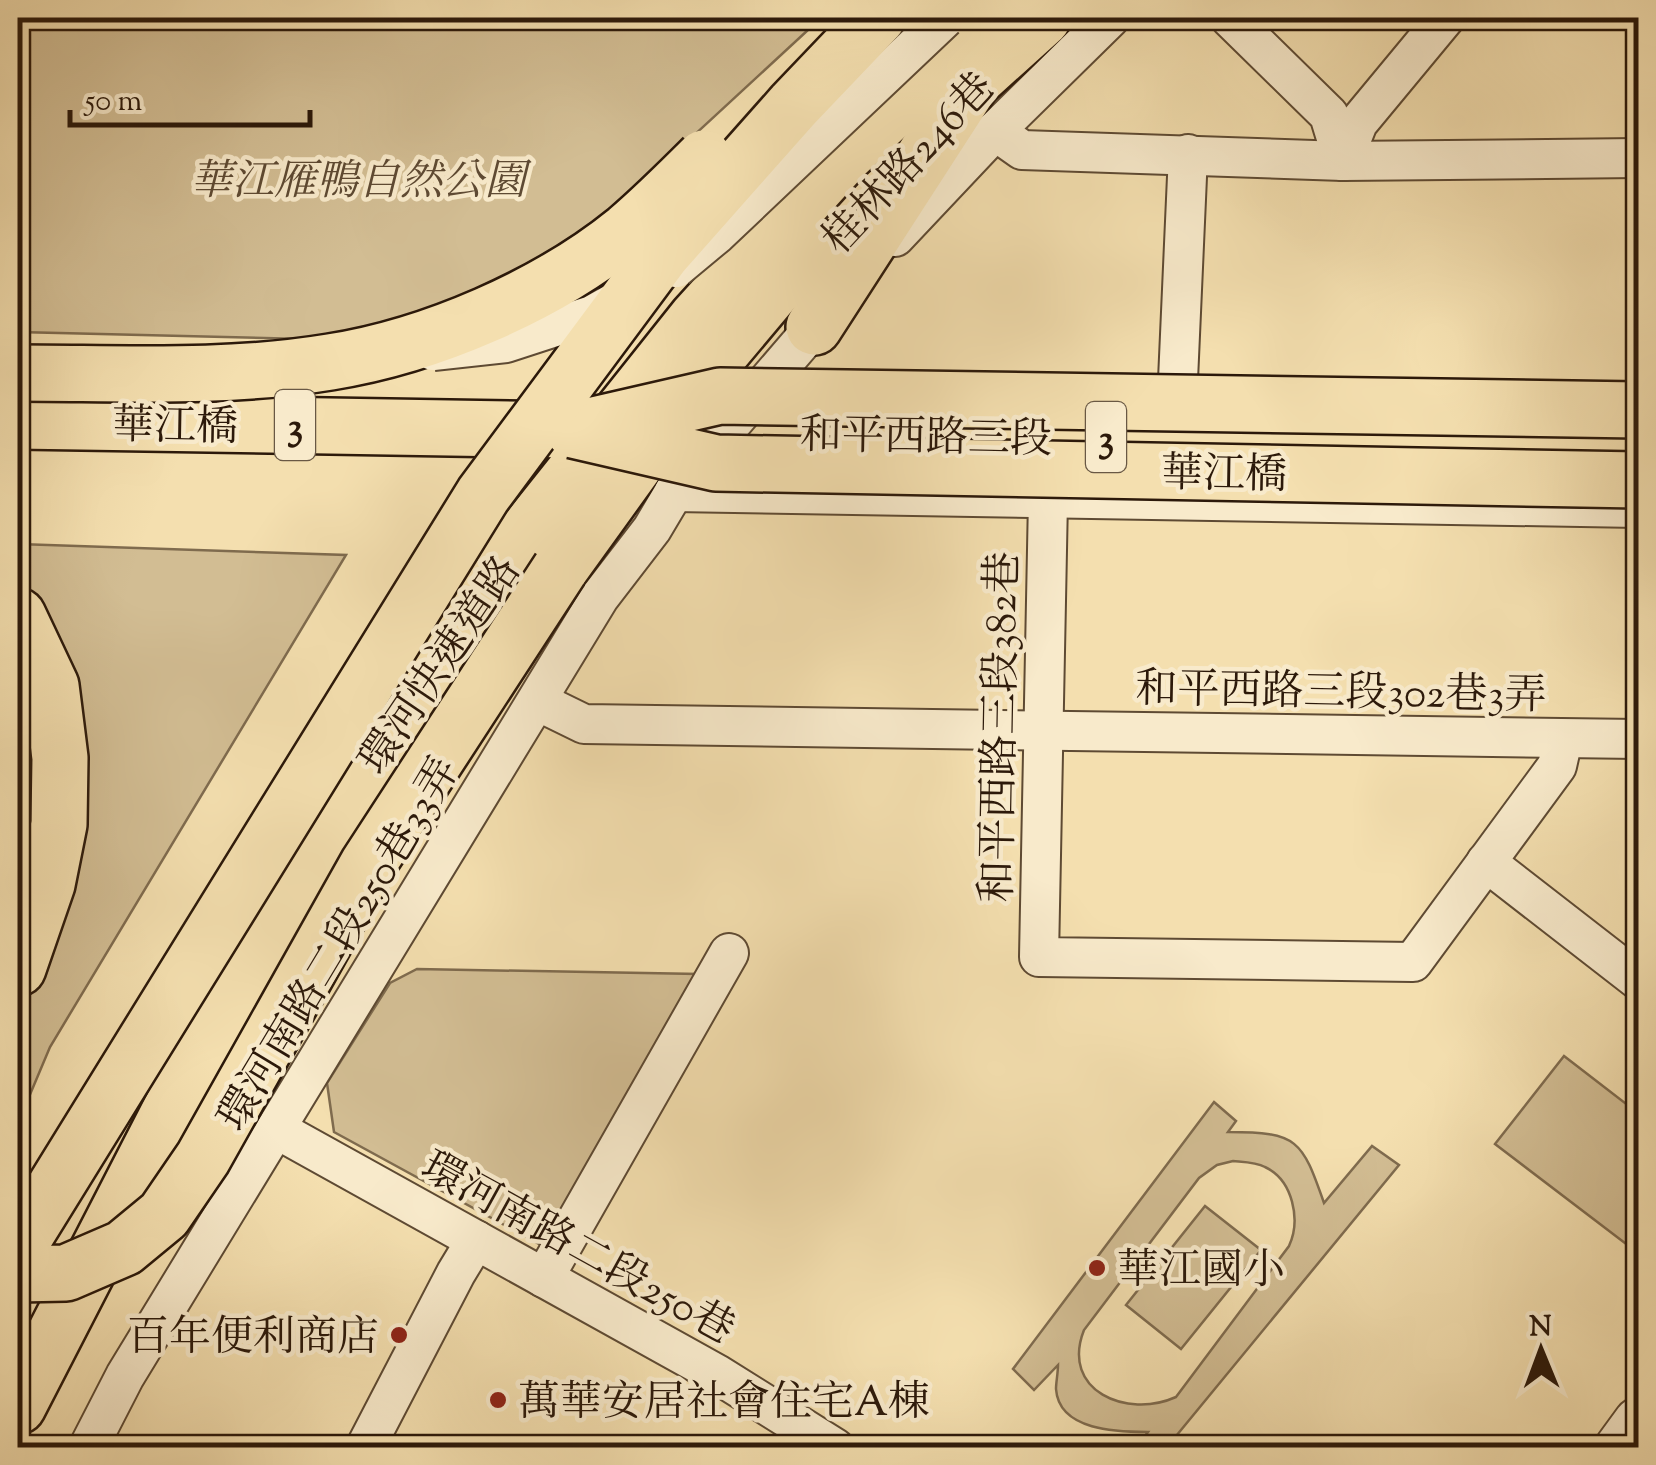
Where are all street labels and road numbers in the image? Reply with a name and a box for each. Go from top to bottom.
street label: 桂林路246巷 [811,61,1011,270]
road number: 3 [275,390,315,460]
street label: 華江橋 [111,398,238,460]
road number: 3 [1086,402,1126,472]
street label: 和平西路三段 [799,408,1052,472]
street label: 華江橋 [1160,446,1287,508]
street label: 環河快速道路 [347,546,537,788]
street label: 和平西路三段382巷 [970,551,1036,903]
street label: 和平西路三段302巷3弄 [1135,661,1547,729]
street label: 環河南路二段250巷33弄 [206,747,477,1144]
street label: 環河南路二段250巷 [409,1139,744,1362]

